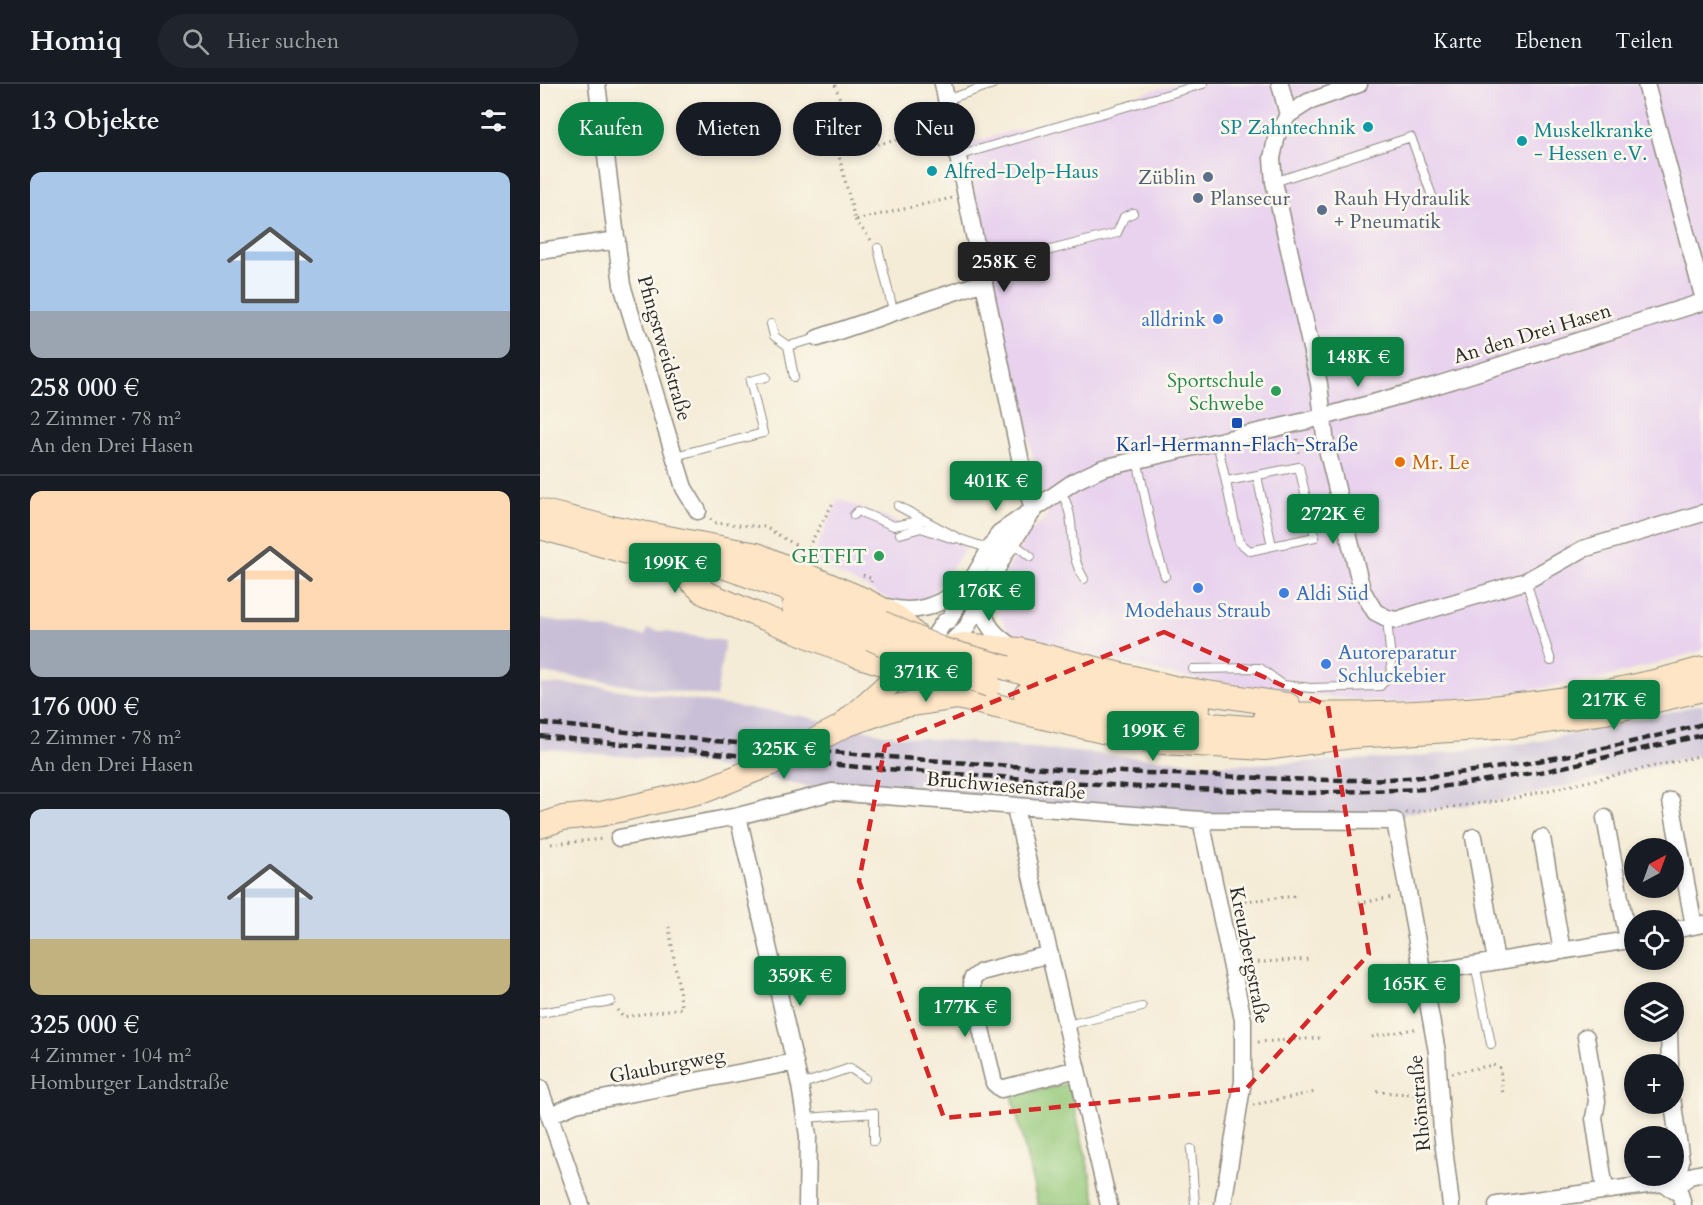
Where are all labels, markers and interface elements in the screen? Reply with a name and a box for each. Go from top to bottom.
search box [158,14,578,68]
text: Homiq [30,22,122,60]
icon: search [179,25,212,58]
text: Hier suchen [227,26,339,56]
text: Karte [1434,27,1482,56]
text: Ebenen [1515,27,1582,56]
text: Teilen [1615,27,1673,56]
chip: Kaufen [558,102,664,156]
chip: Mieten [676,102,781,156]
chip: Filter [793,102,882,156]
chip: Neu [894,102,975,156]
text: 13 Objekte [30,103,160,138]
icon: filters [477,104,510,137]
place label: SP Zahntechnik [1220,114,1356,141]
place label: Muskelkranke - Hessen e.V. [1534,117,1653,167]
marker: SP Zahntechnik [1361,120,1375,134]
marker: Muskelkranke - Hessen e.V. [1515,134,1529,148]
place label: Alfred-Delp-Haus [944,158,1098,185]
marker: Alfred-Delp-Haus [925,164,939,178]
place label: Züblin [1138,164,1197,191]
marker: Züblin [1201,170,1215,184]
place label: Plansecur [1210,185,1291,212]
place label: Rauh Hydraulik + Pneumatik [1334,185,1470,235]
marker: Plansecur [1191,191,1205,205]
marker: Rauh Hydraulik + Pneumatik [1315,203,1329,217]
icon: home [216,211,324,319]
pin: 258K € [955,242,1053,293]
text: 258K € [972,248,1036,275]
street label: Pfingstweidstraße [631,272,698,424]
street label: An den Drei Hasen [1450,296,1615,370]
place label: alldrink [1142,306,1206,333]
marker: alldrink [1211,312,1225,326]
pin: 148K € [1309,337,1407,388]
text: 148K € [1326,343,1390,370]
place label: Sportschule Schwebe [1167,367,1264,417]
text: 258 000 € [30,370,139,405]
marker: Sportschule Schwebe [1269,384,1283,398]
text: 2 Zimmer · 78 m² [30,405,181,432]
marker: Karl-Hermann-Flach-Straße [1230,416,1244,430]
place label: Karl-Hermann-Flach-Straße [1116,431,1358,458]
text: An den Drei Hasen [30,432,194,459]
place label: Mr. Le [1412,449,1470,476]
marker: Mr. Le [1393,455,1407,469]
pin: 401K € [947,461,1045,512]
text: 401K € [964,467,1028,494]
pin: 272K € [1284,494,1382,545]
text: 272K € [1301,500,1365,527]
icon: home [216,530,324,638]
pin: 199K € [626,543,724,594]
place label: GETFIT [791,543,867,570]
text: 199K € [643,549,707,576]
marker: GETFIT [872,549,886,563]
pin: 176K € [940,571,1038,622]
text: 176K € [957,577,1021,604]
place label: Aldi Süd [1296,580,1369,607]
marker: Modehaus Straub [1191,581,1205,595]
marker: Aldi Süd [1277,586,1291,600]
place label: Modehaus Straub [1125,597,1271,624]
place label: Autoreparatur Schluckebier [1338,639,1457,689]
pin: 371K € [877,652,975,703]
marker: Autoreparatur Schluckebier [1319,657,1333,671]
text: 371K € [894,658,958,685]
pin: 217K € [1565,680,1663,731]
text: 217K € [1582,686,1646,713]
text: 176 000 € [30,689,139,724]
pin: 199K € [1104,711,1202,762]
text: 199K € [1121,717,1185,744]
text: 2 Zimmer · 78 m² [30,724,181,751]
pin: 325K € [735,729,833,780]
text: 325K € [752,735,816,762]
text: An den Drei Hasen [30,751,194,778]
street label: Bruchwiesenstraße [925,765,1087,806]
north arrow [1624,838,1684,898]
map controls [1624,838,1684,1186]
icon: home [216,848,324,956]
street label: Kreuzbergstraße [1223,884,1276,1026]
button: locate [1624,910,1684,970]
pin: 359K € [751,956,849,1007]
text: 359K € [768,962,832,989]
pin: 165K € [1365,964,1463,1015]
text: 165K € [1382,970,1446,997]
button: layers [1624,982,1684,1042]
pin: 177K € [916,987,1014,1038]
text: 177K € [933,993,997,1020]
text: 325 000 € [30,1007,139,1042]
street label: Glauburgweg [607,1041,728,1090]
text: 4 Zimmer · 104 m² [30,1042,191,1069]
street label: Rhönstraße [1402,1053,1437,1152]
button: + [1624,1054,1684,1114]
text: Homburger Landstraße [30,1069,229,1096]
button: − [1624,1126,1684,1186]

